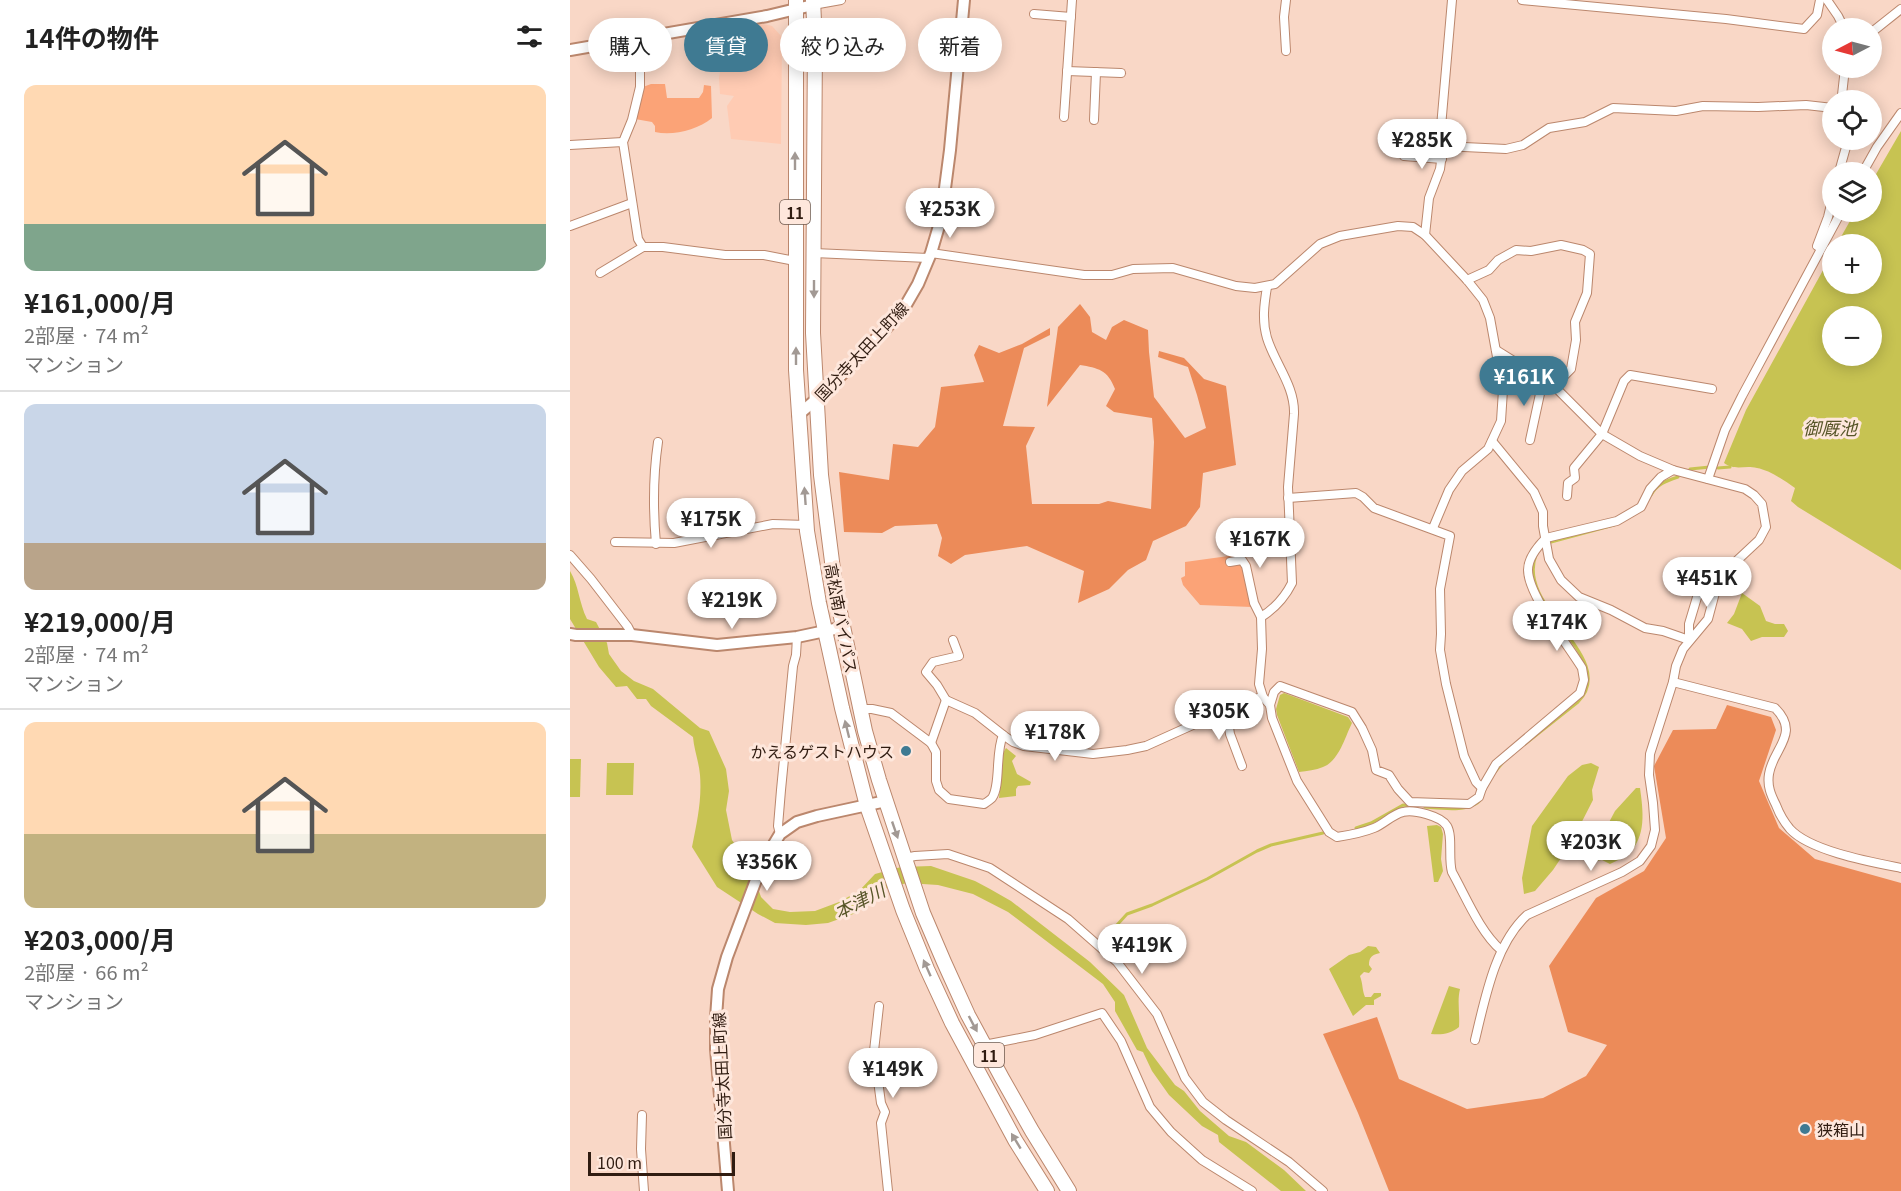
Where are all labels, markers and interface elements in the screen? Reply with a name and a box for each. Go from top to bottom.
text: 14件の物件 [24,18,159,55]
chip: 購入 [588,18,672,72]
chip: 賃貸 [684,18,768,72]
chip: 絞り込み [780,18,906,72]
chip: 新着 [918,18,1002,72]
north arrow [1822,18,1882,78]
map controls [1822,18,1882,366]
icon: filters [513,20,546,53]
button: locate [1822,90,1882,150]
pin: ¥285K [1380,119,1464,170]
icon: home [231,124,339,232]
text: ¥285K [1392,124,1452,153]
one-way arrow [790,152,800,171]
button: layers [1822,162,1882,222]
pin: ¥253K [908,188,992,239]
text: ¥253K [920,193,980,222]
road number: 11 [780,200,810,224]
button: + [1822,234,1882,294]
one-way arrow [809,280,818,299]
text: ¥161,000/月 [24,283,176,320]
street label: 国分寺太田上町線 [809,296,913,406]
button: − [1822,306,1882,366]
text: 2部屋 · 74 m² [24,320,149,349]
one-way arrow [791,347,801,366]
text: マンション [24,349,124,378]
pin: ¥161K [1482,356,1566,407]
text: ¥161K [1494,361,1554,390]
water label: 御厩池 [1803,414,1859,440]
icon: home [231,443,339,551]
one-way arrow [800,487,810,506]
pin: ¥175K [669,498,753,549]
text: ¥175K [681,503,741,532]
pin: ¥167K [1218,518,1302,569]
text: ¥167K [1230,523,1290,552]
pin: ¥451K [1665,557,1749,608]
street label: 高松南バイパス [820,561,864,675]
text: ¥451K [1677,562,1737,591]
pin: ¥219K [690,579,774,630]
text: ¥219K [702,584,762,613]
pin: ¥174K [1515,601,1599,652]
text: ¥219,000/月 [24,602,176,639]
text: ¥174K [1527,606,1587,635]
text: 2部屋 · 74 m² [24,639,149,668]
text: マンション [24,668,124,697]
pin: ¥305K [1177,690,1261,741]
text: ¥305K [1189,695,1249,724]
pin: ¥178K [1013,711,1097,762]
text: ¥178K [1025,716,1085,745]
one-way arrow [842,720,852,738]
place label: かえるゲストハウス [750,739,894,763]
marker: かえるゲストハウス [899,744,913,758]
icon: home [231,761,339,869]
one-way arrow [891,821,901,839]
pin: ¥203K [1549,821,1633,872]
text: ¥203K [1561,826,1621,855]
pin: ¥356K [725,841,809,892]
text: ¥356K [737,846,797,875]
water label: 本津川 [829,875,891,924]
text: ¥203,000/月 [24,920,176,957]
pin: ¥419K [1100,924,1184,975]
text: ¥419K [1112,929,1172,958]
text: 2部屋 · 66 m² [24,957,149,986]
one-way arrow [922,958,932,976]
text: マンション [24,986,124,1015]
street label: 国分寺太田上町線 [706,1011,736,1141]
one-way arrow [968,1015,977,1032]
road number: 11 [974,1043,1004,1067]
pin: ¥149K [851,1048,935,1099]
text: ¥149K [863,1053,923,1082]
place label: 狭箱山 [1817,1117,1865,1141]
marker: 狭箱山 [1798,1122,1812,1136]
one-way arrow [1011,1132,1021,1149]
scale bar [588,1149,735,1176]
text: 100 m [597,1150,642,1174]

